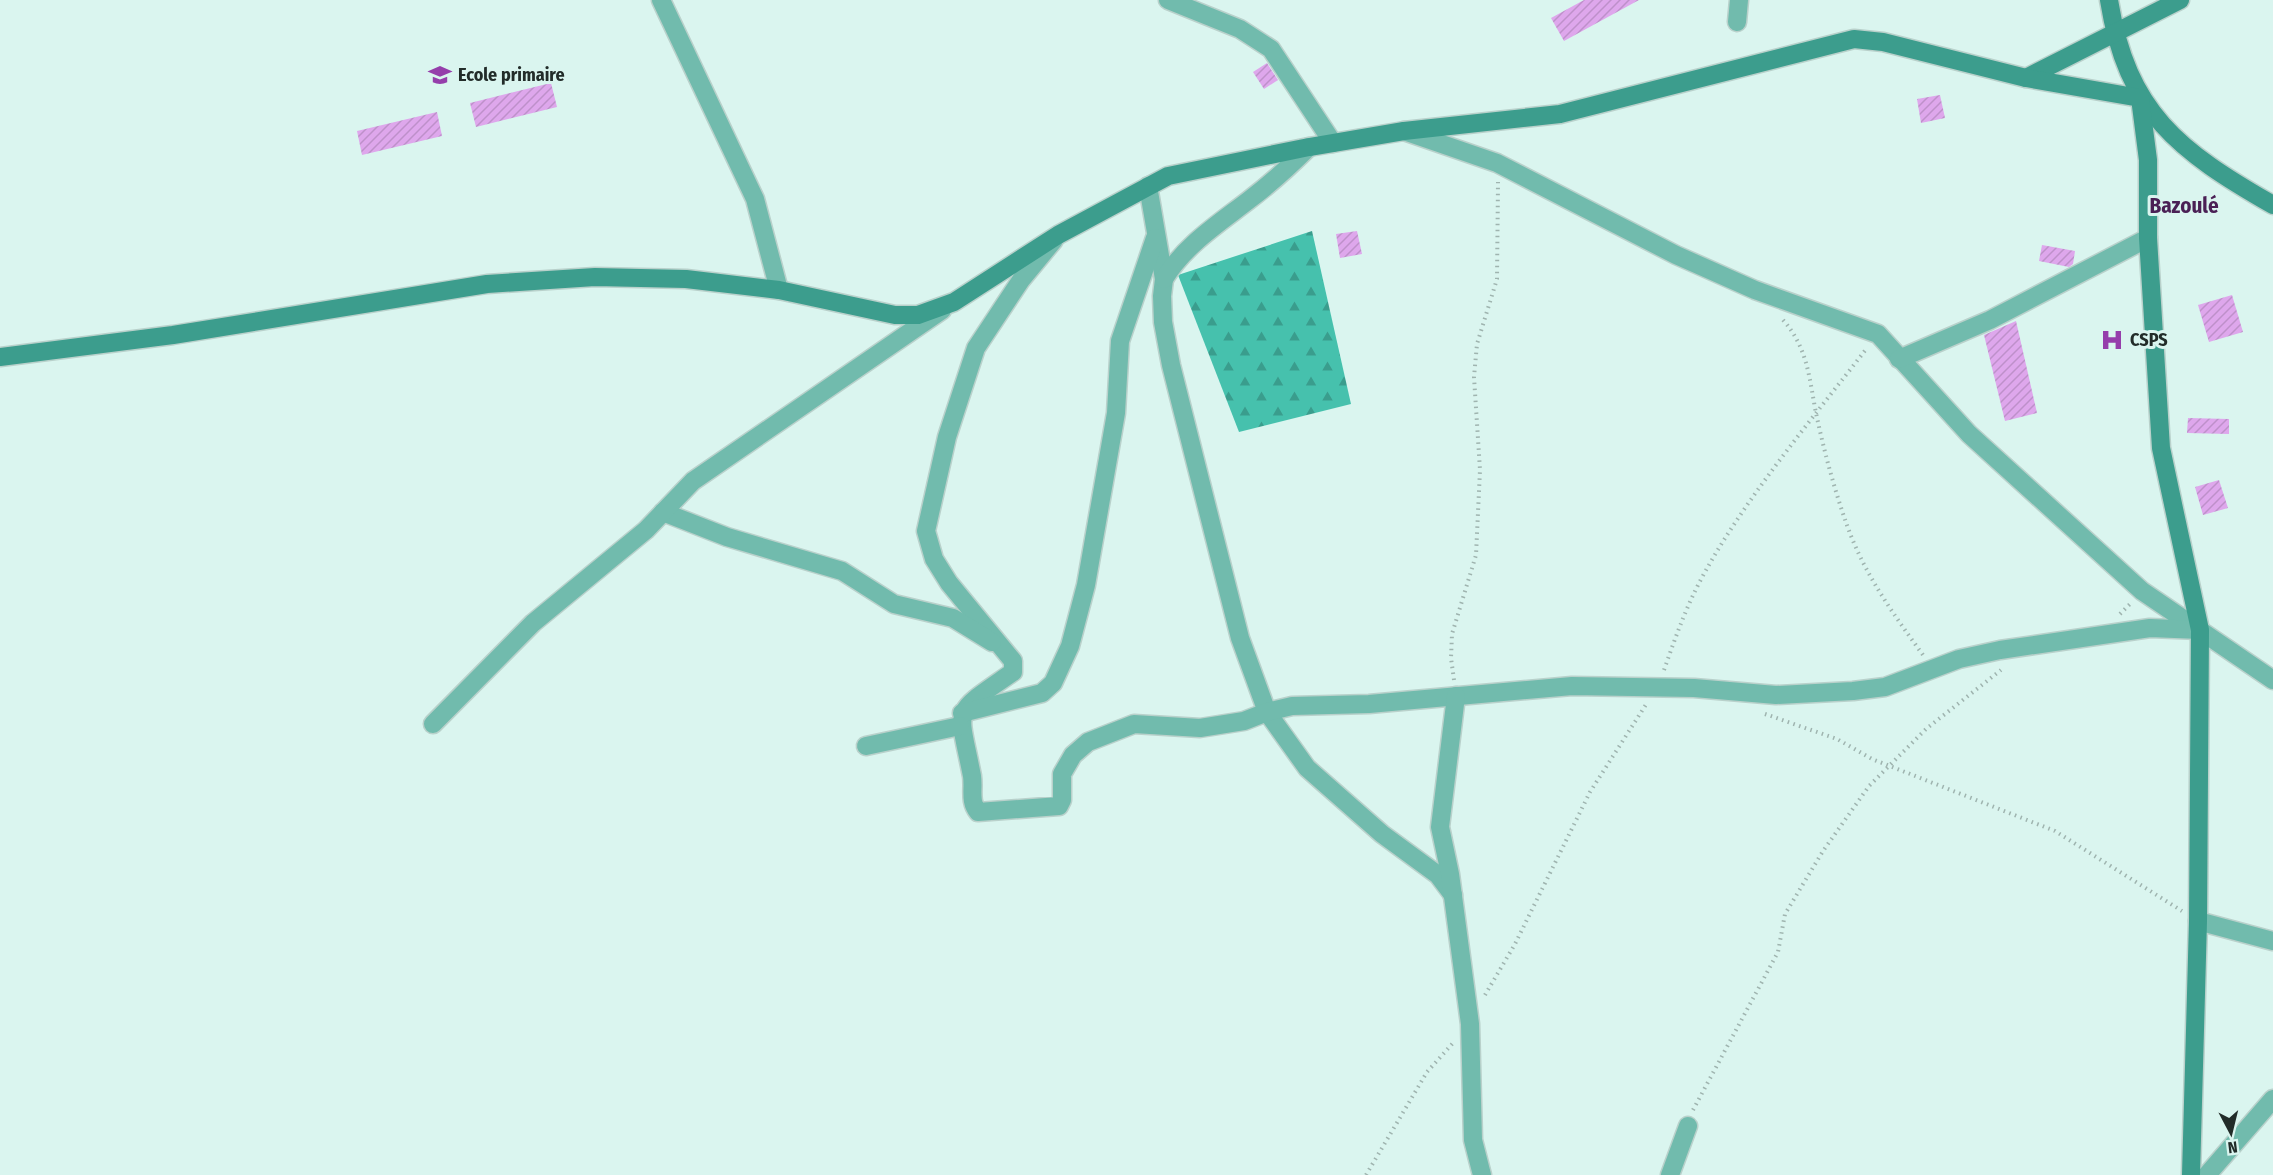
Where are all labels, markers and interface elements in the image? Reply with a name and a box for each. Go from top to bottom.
school or university icon: Ecole primaire [427,62,453,88]
place label: Ecole primaire [458,64,565,86]
district label: Bazoulé [2149,193,2219,219]
hospital icon: CSPS [2099,327,2125,353]
place label: CSPS [2130,329,2168,351]
north arrow [2201,1103,2261,1163]
text: N [2227,1137,2239,1157]

